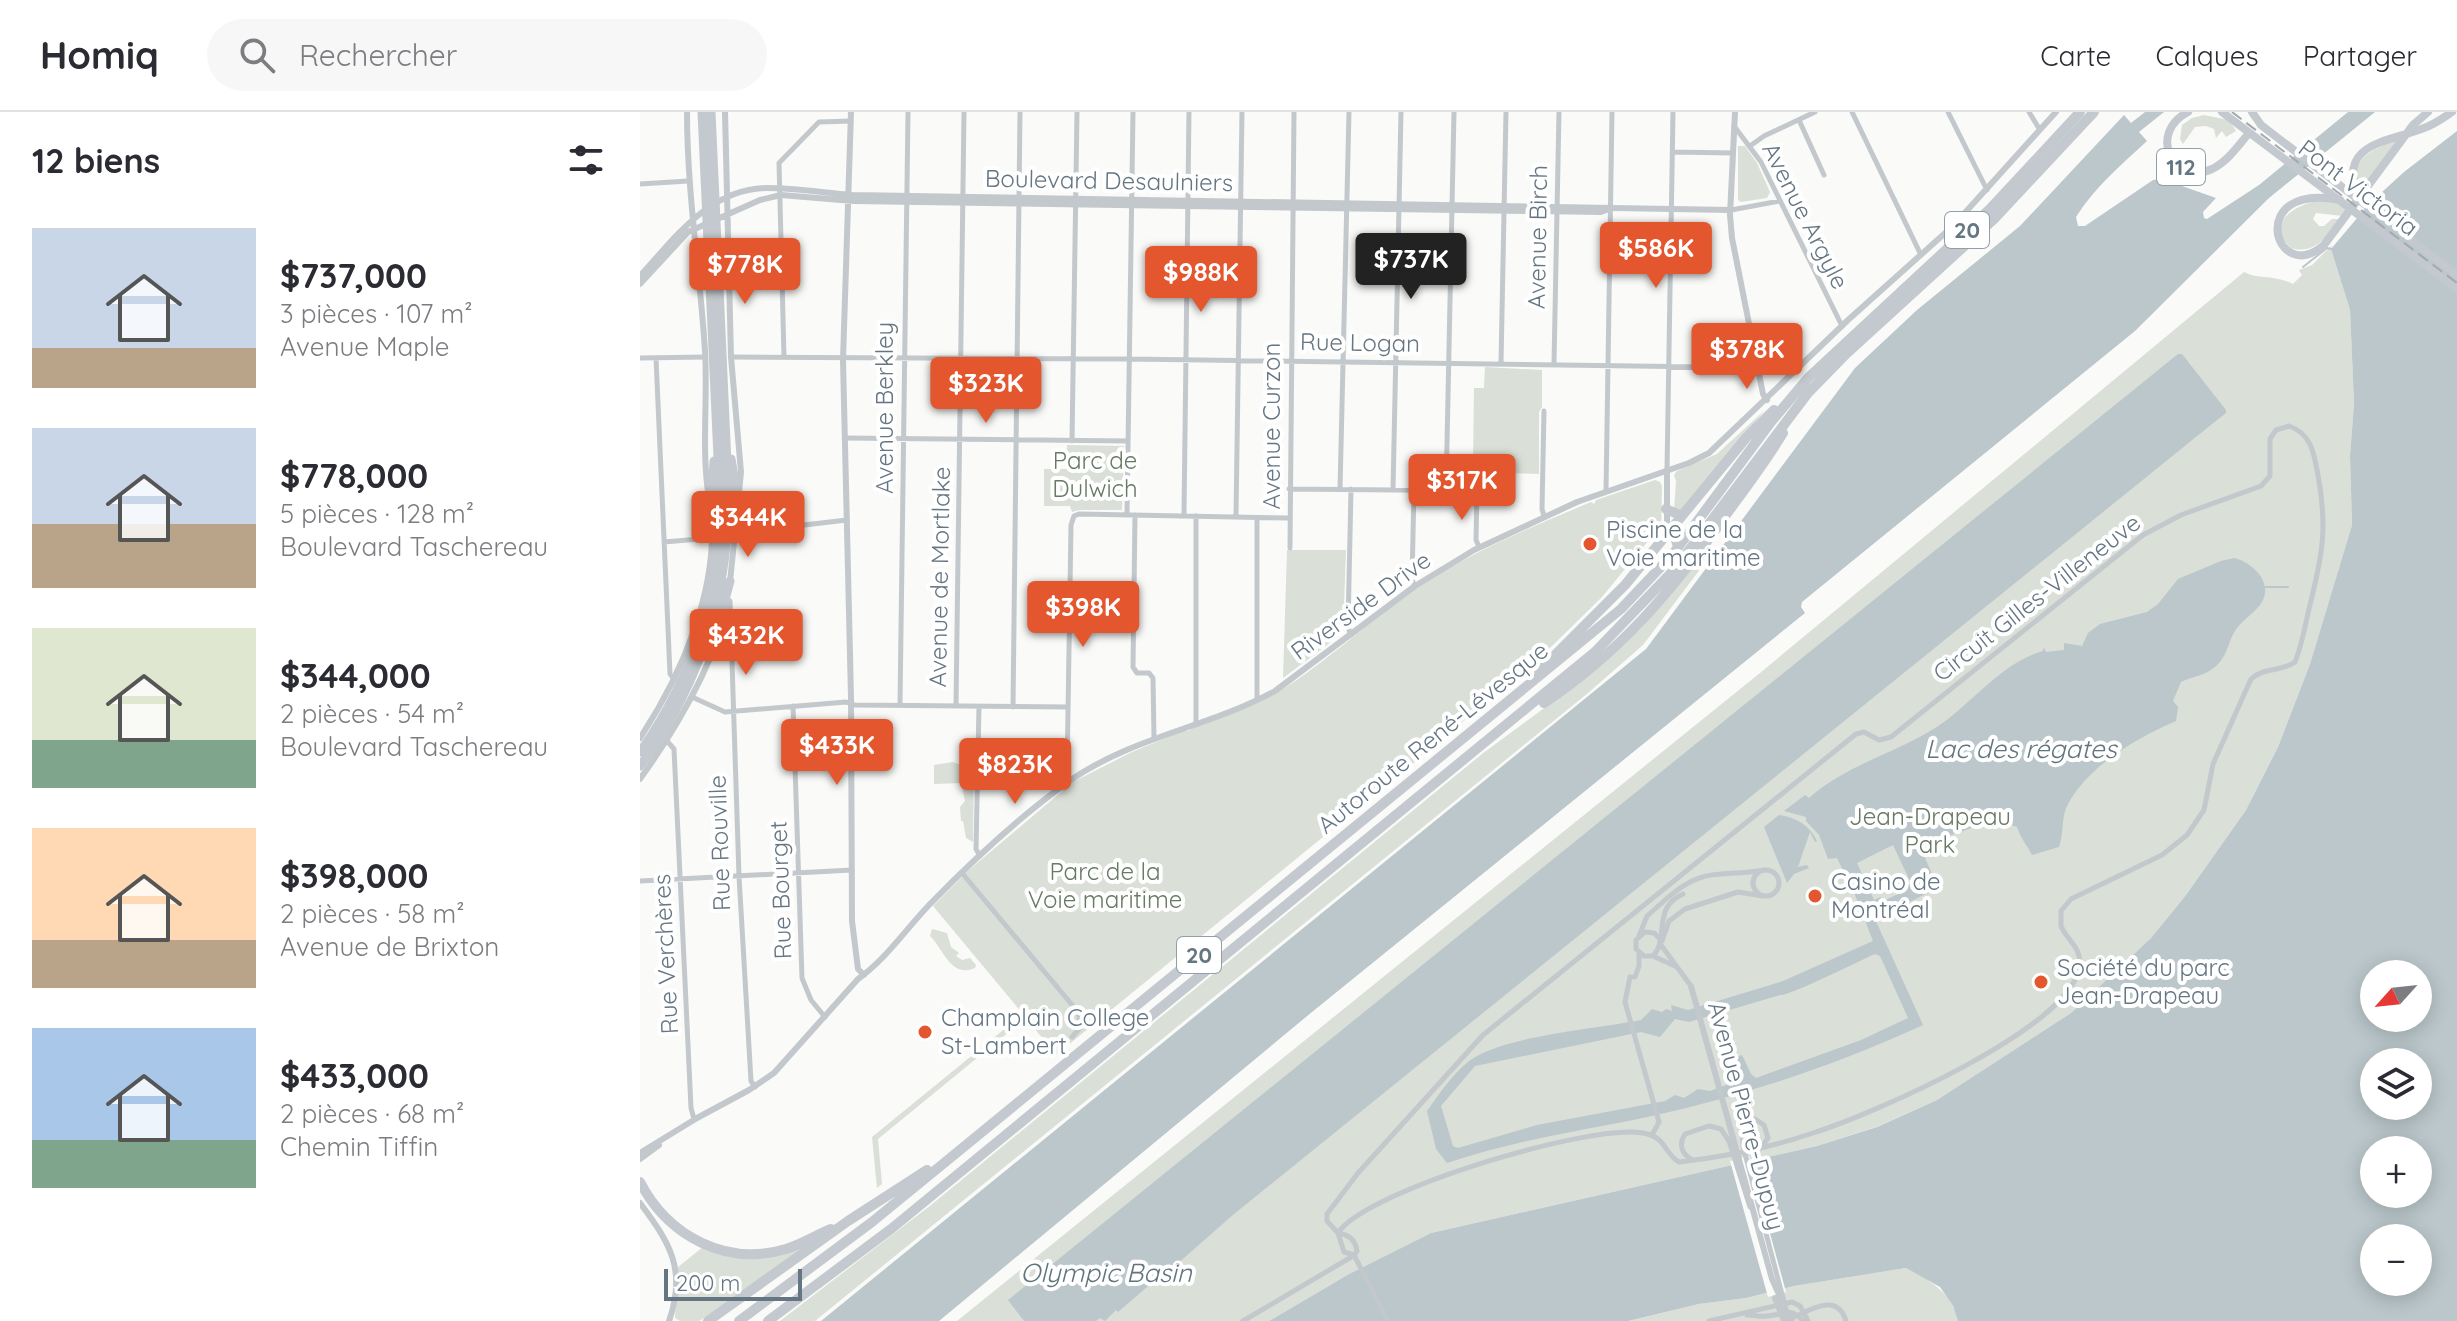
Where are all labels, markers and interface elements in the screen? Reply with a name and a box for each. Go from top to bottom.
search box [207,19,767,91]
text: Homiq [40,31,159,79]
icon: search [235,33,279,77]
text: Rechercher [299,36,457,74]
text: Carte [2040,38,2111,73]
text: Calques [2155,38,2259,73]
text: Partager [2303,38,2417,73]
street label: Pont Victoria [2293,132,2424,242]
street label: Avenue Argyle [1756,137,1856,294]
icon: filters [564,138,608,182]
text: 12 biens [32,139,160,182]
road number: 112 [2157,149,2205,185]
street label: Boulevard Desaulniers [985,163,1234,197]
street label: Avenue Birch [1521,165,1553,309]
road number: 20 [1945,212,1989,248]
pin: $586K [1600,222,1712,290]
text: $586K [1618,231,1694,264]
pin: $737K [1355,233,1467,301]
pin: $778K [689,238,801,306]
text: $737K [1373,242,1449,275]
pin: $988K [1145,246,1257,314]
text: $778K [707,247,783,280]
text: $737,000 [280,254,427,297]
text: $988K [1163,255,1239,288]
icon: home [96,260,192,356]
text: 3 pièces · 107 m² [280,297,472,330]
street label: Avenue Berkley [869,322,899,494]
pin: $378K [1691,323,1803,391]
street label: Rue Logan [1300,326,1420,358]
text: Avenue Maple [280,330,449,363]
text: $378K [1709,332,1785,365]
street label: Avenue Curzon [1256,343,1286,509]
pin: $323K [930,357,1042,425]
text: $323K [948,366,1024,399]
park label: Parc de Dulwich [1052,445,1138,503]
text: $778,000 [280,454,428,497]
pin: $317K [1406,454,1518,522]
icon: home [96,460,192,556]
text: $317K [1427,463,1497,496]
street label: Avenue de Mortlake [922,466,956,688]
pin: $344K [692,491,804,559]
text: 5 pièces · 128 m² [280,497,474,530]
text: $344K [709,500,787,533]
street label: Circuit Gilles-Villeneuve [1927,507,2146,688]
place label: Piscine de la Voie maritime [1606,514,1761,572]
text: Boulevard Taschereau [280,530,548,563]
marker: Piscine de la Voie maritime [1581,535,1599,553]
street label: Riverside Drive [1285,544,1436,666]
pin: $398K [1027,581,1139,649]
text: $398K [1045,590,1121,623]
pin: $432K [690,609,802,677]
text: $432K [708,618,784,651]
street label: Autoroute René-Lévesque [1311,635,1554,840]
text: $344,000 [280,654,431,697]
icon: home [96,660,192,756]
text: 2 pièces · 54 m² [280,697,464,730]
pin: $433K [781,719,893,787]
text: $433K [799,728,875,761]
text: Boulevard Taschereau [280,730,548,763]
water label: Lac des régates [1925,732,2118,765]
pin: $823K [959,738,1071,806]
text: $823K [977,747,1053,780]
street label: Rue Rouville [702,775,736,911]
park label: Jean-Drapeau Park [1849,801,2011,859]
street label: Rue Bourget [763,820,797,960]
text: $398,000 [280,854,428,897]
park label: Parc de la Voie maritime [1028,856,1182,914]
icon: home [96,860,192,956]
place label: Casino de Montréal [1831,866,1941,924]
street label: Rue Verchères [646,873,684,1035]
marker: Casino de Montréal [1806,887,1824,905]
text: 2 pièces · 58 m² [280,897,464,930]
text: Avenue de Brixton [280,930,499,963]
road number: 20 [1177,937,1221,973]
place label: Société du parc Jean-Drapeau [2057,952,2230,1010]
north arrow [2360,960,2432,1032]
map controls [2360,960,2432,1296]
marker: Société du parc Jean-Drapeau [2032,973,2050,991]
street label: Avenue Pierre-Dupuy [1702,998,1792,1233]
place label: Champlain College St-Lambert [941,1002,1149,1060]
marker: Champlain College St-Lambert [916,1023,934,1041]
button: layers [2360,1048,2432,1120]
text: $433,000 [280,1054,429,1097]
icon: home [96,1060,192,1156]
text: 2 pièces · 68 m² [280,1097,464,1130]
text: Chemin Tiffin [280,1130,438,1163]
button: + [2360,1136,2432,1208]
button: − [2360,1224,2432,1296]
water label: Olympic Basin [1020,1256,1193,1289]
scale bar [664,1265,802,1301]
text: 200 m [676,1269,740,1297]

